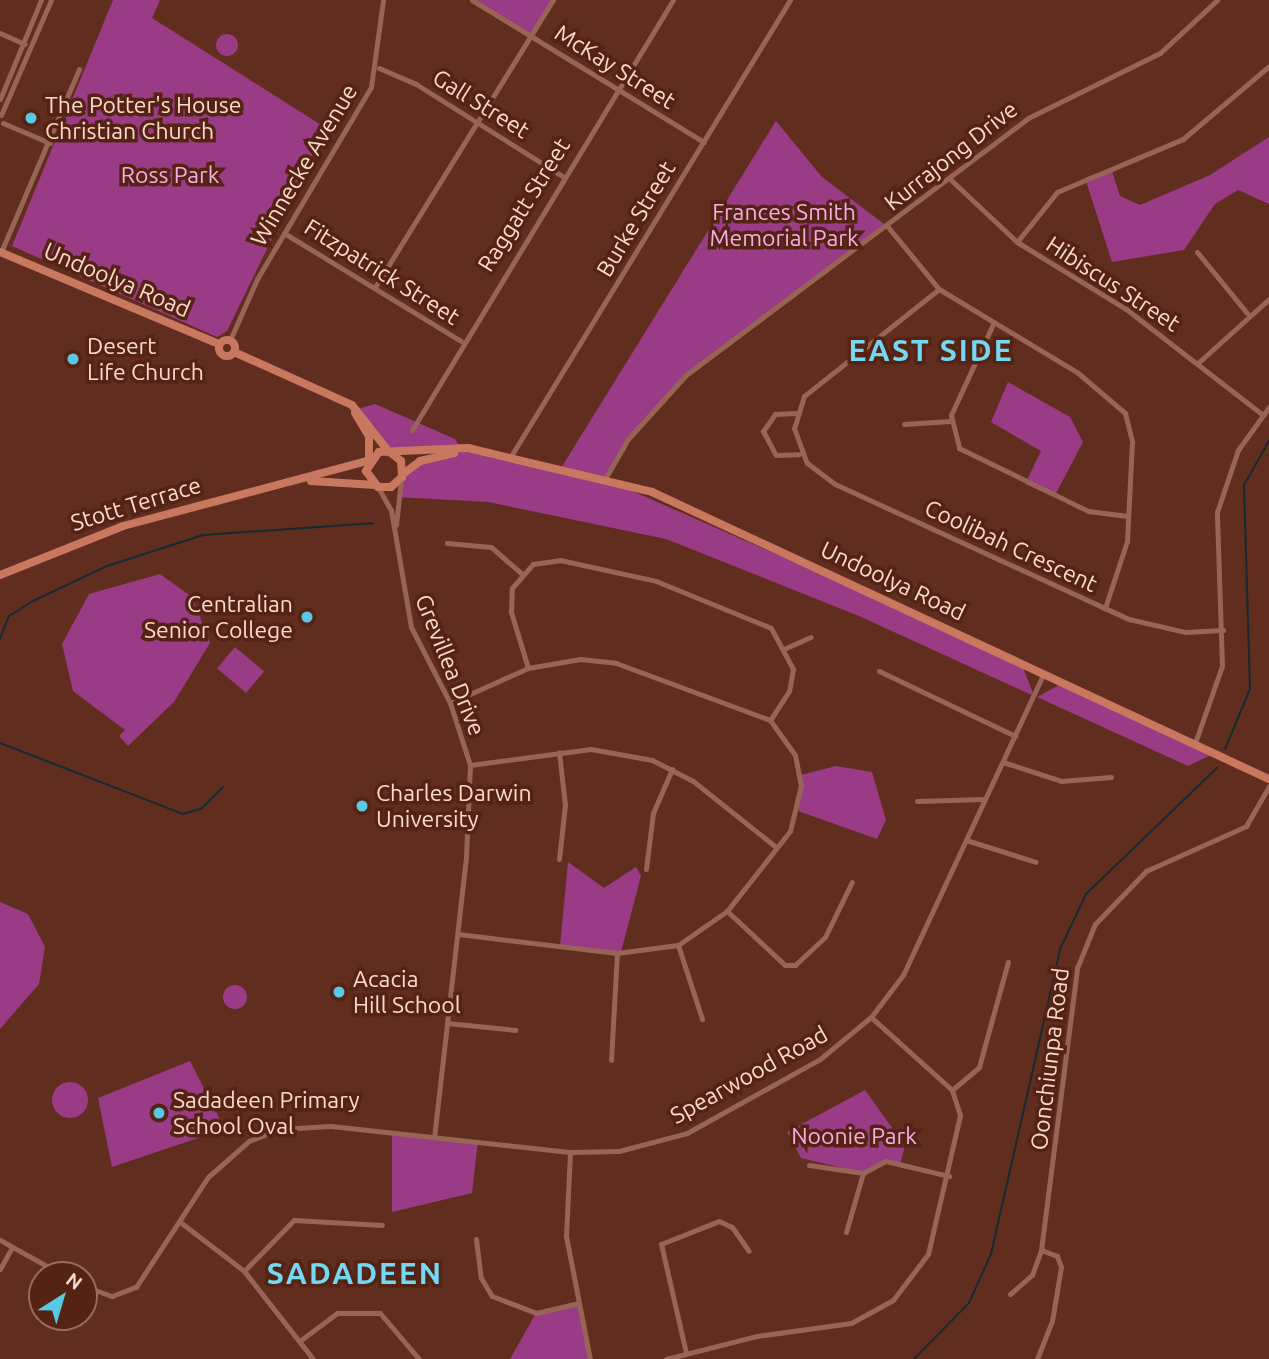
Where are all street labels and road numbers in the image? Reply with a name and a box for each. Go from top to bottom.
street label: McKay Street [550,19,680,115]
street label: Gall Street [428,64,534,144]
street label: Winnecke Avenue [245,79,363,251]
street label: Kurrajong Drive [879,95,1023,217]
street label: Raggatt Street [472,133,576,277]
street label: Burke Street [591,156,681,282]
street label: Fitzpatrick Street [299,213,465,331]
street label: Hibiscus Street [1041,231,1185,337]
street label: Undoolya Road [40,237,194,323]
street label: Stott Terrace [68,471,204,537]
street label: Coolibah Crescent [920,494,1102,598]
street label: Undoolya Road [816,535,970,627]
street label: Grevillea Drive [409,590,491,740]
street label: Oonchiunpa Road [1025,966,1075,1152]
street label: Spearwood Road [665,1020,833,1130]

